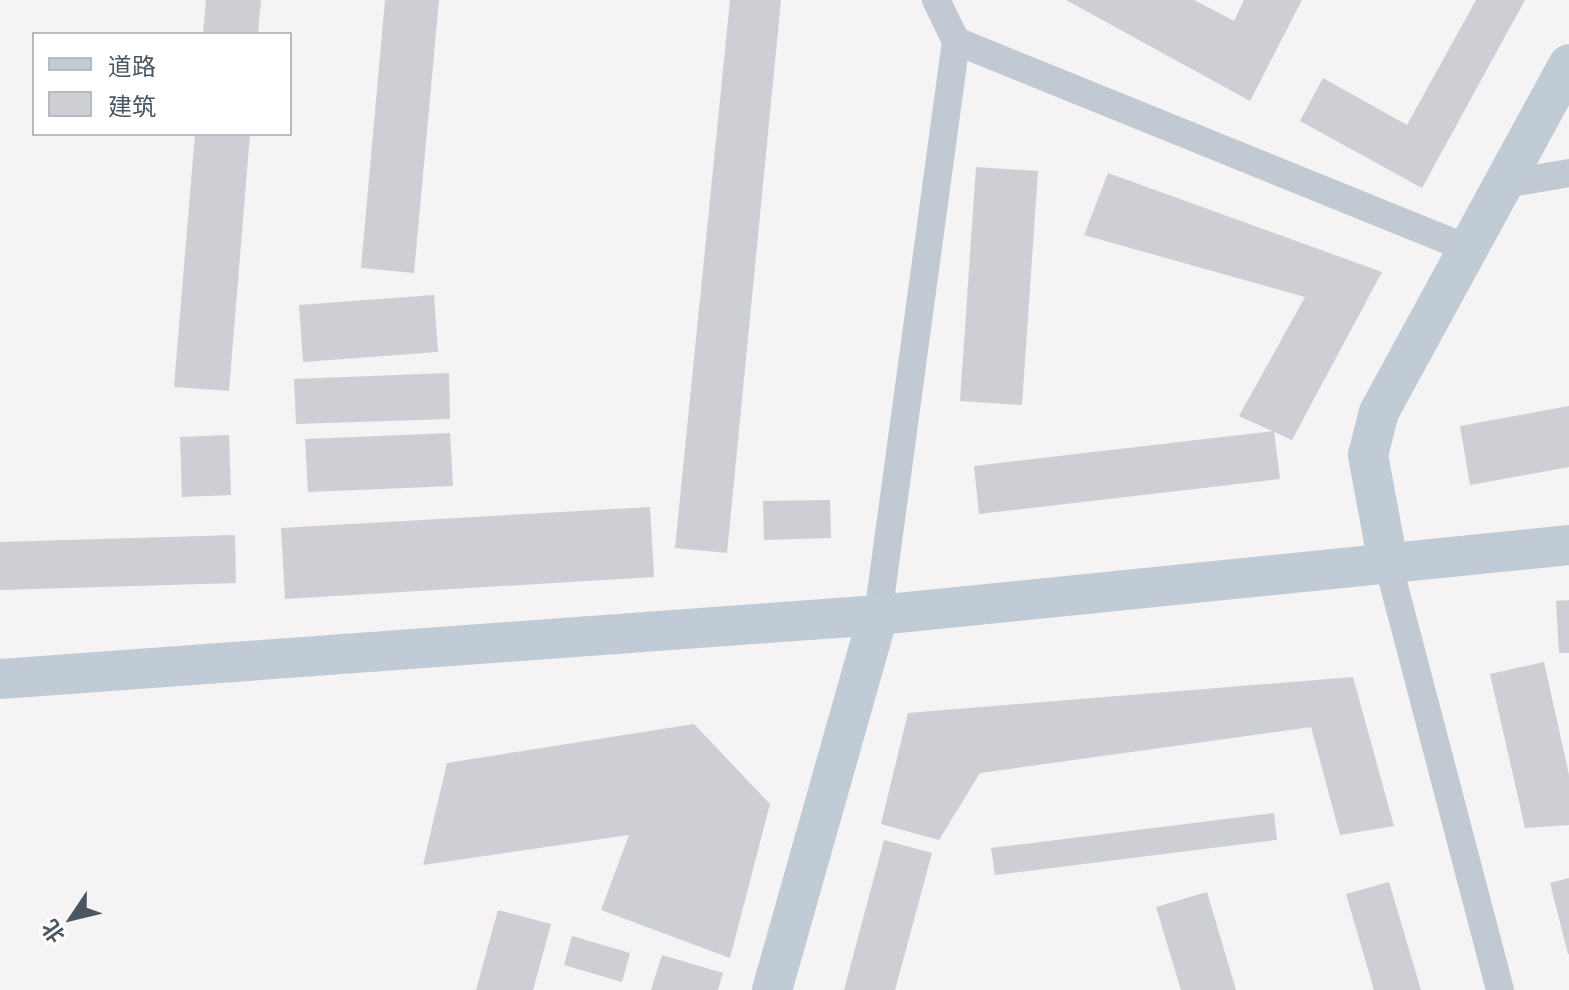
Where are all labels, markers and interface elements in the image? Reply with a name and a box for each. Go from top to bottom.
legend [32,32,292,136]
text: 道路 [108,49,156,82]
text: 建筑 [108,89,156,122]
north arrow [32,878,112,958]
text: 北 [34,914,71,949]

